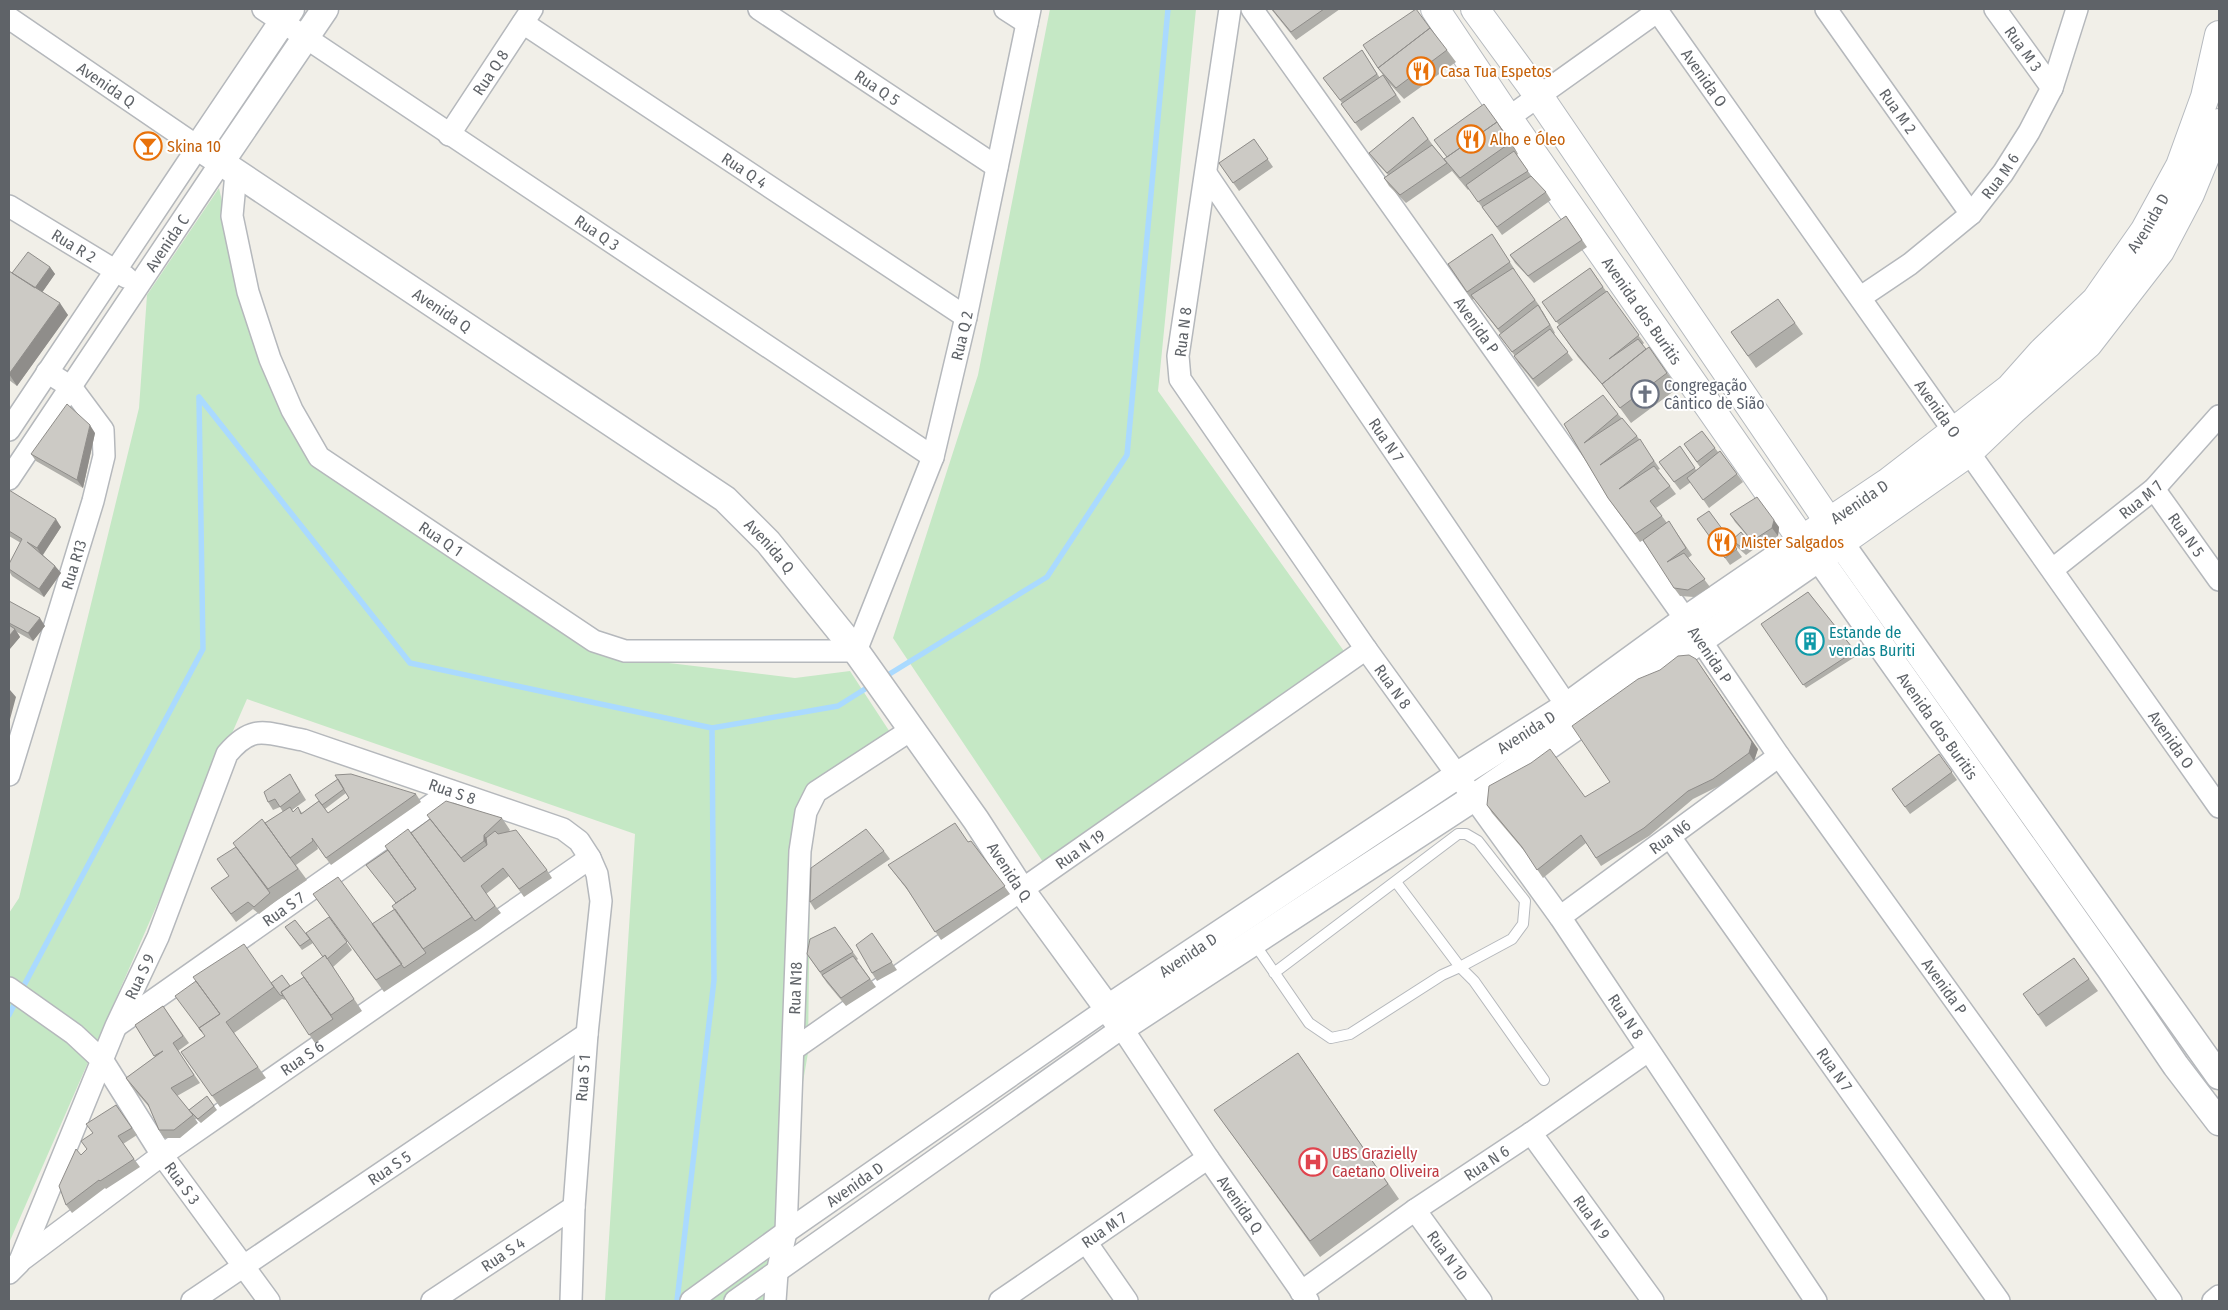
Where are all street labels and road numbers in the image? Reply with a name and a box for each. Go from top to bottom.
street label: Rua M 3 [2001,22,2046,75]
street label: Avenida O [1678,45,1731,110]
street label: Rua Q 8 [468,46,512,99]
street label: Avenida Q [74,58,139,111]
street label: Rua Q 5 [851,66,903,109]
street label: Rua M 2 [1876,85,1921,137]
street label: Rua Q 4 [718,148,771,192]
street label: Rua M 6 [1977,149,2023,202]
street label: Avenida D [2123,190,2173,256]
street label: Avenida C [141,211,193,275]
street label: Rua Q 3 [571,211,623,254]
street label: Rua R 2 [48,225,100,266]
street label: Avenida dos Buritis [1598,253,1686,368]
street label: Avenida Q [409,284,475,336]
street label: Avenida P [1450,294,1503,357]
street label: Rua N 8 [1171,306,1195,358]
street label: Rua Q 2 [947,310,976,362]
street label: Avenida O [1911,376,1965,441]
street label: Rua N 7 [1365,414,1408,466]
street label: Avenida D [1827,475,1892,528]
street label: Rua M 7 [2115,476,2167,523]
street label: Rua N 5 [2164,509,2209,560]
street label: Avenida Q [741,515,799,577]
street label: Rua Q 1 [416,517,467,560]
street label: Rua R13 [57,538,90,592]
street label: Avenida P [1684,623,1736,687]
street label: Rua N 8 [1371,660,1415,712]
street label: Avenida dos Buritis [1894,669,1982,783]
street label: Avenida D [1493,706,1559,757]
street label: Avenida O [2145,707,2198,772]
street label: Rua S 8 [426,774,478,808]
street label: Rua N6 [1645,815,1694,858]
street label: Rua N 19 [1052,825,1109,873]
street label: Avenida Q [984,839,1036,905]
street label: Rua S 7 [259,887,308,930]
street label: Avenida D [1155,929,1220,981]
street label: Rua S 9 [120,950,158,1002]
street label: Avenida P [1918,955,1971,1018]
street label: Rua N18 [784,962,805,1015]
street label: Rua N 8 [1604,990,1648,1042]
street label: Rua S 6 [277,1036,327,1079]
street label: Rua N 7 [1813,1044,1857,1095]
street label: Rua S 1 [572,1054,594,1102]
street label: Rua N 6 [1460,1141,1512,1184]
street label: Rua S 5 [364,1146,414,1189]
street label: Rua S 3 [161,1158,204,1208]
street label: Avenida D [822,1158,887,1211]
street label: Avenida Q [1214,1172,1267,1237]
street label: Rua N 9 [1570,1191,1615,1243]
street label: Rua M 7 [1078,1207,1130,1252]
street label: Rua N 10 [1424,1227,1472,1284]
street label: Rua S 4 [478,1233,528,1275]

